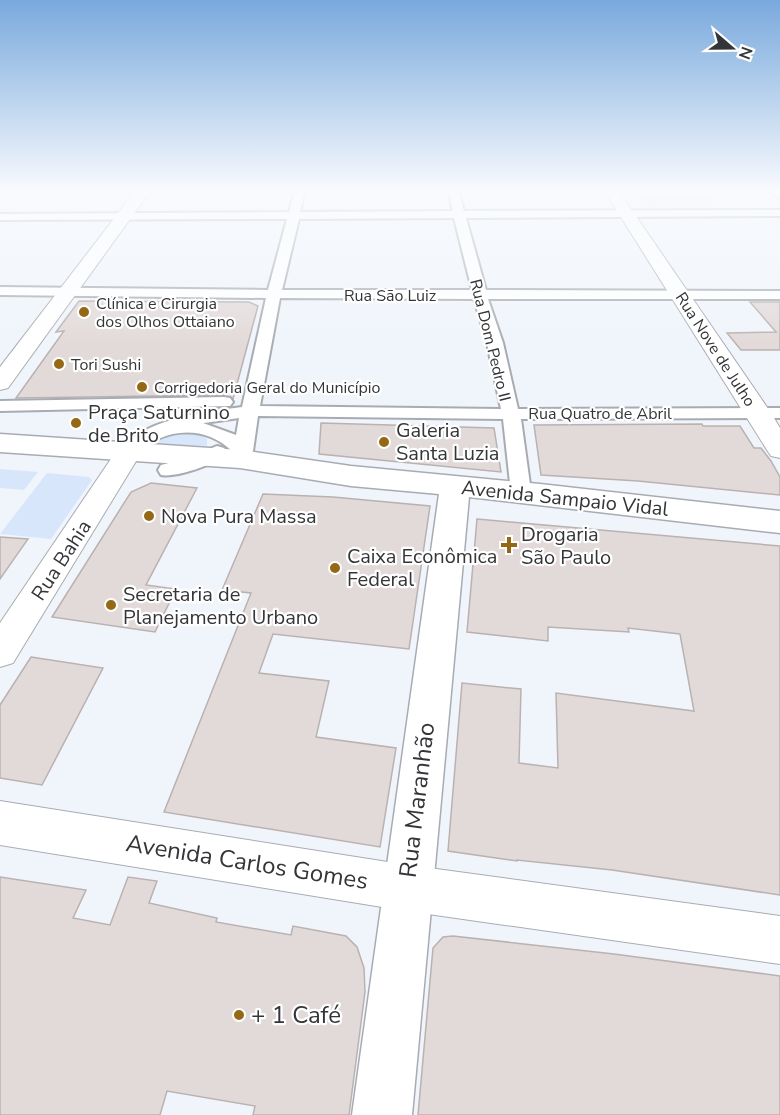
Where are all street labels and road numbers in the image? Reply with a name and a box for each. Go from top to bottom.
street label: Rua Dom Pedro II [464,277,516,404]
street label: Rua São Luiz [344,285,436,307]
street label: Rua Nove de Julho [670,288,761,411]
street label: Rua Quatro de Abril [528,403,672,425]
street label: Avenida Sampaio Vidal [460,474,670,523]
street label: Rua Bahia [25,515,98,606]
street label: Rua Maranhão [392,721,442,879]
street label: Avenida Carlos Gomes [124,827,370,897]

